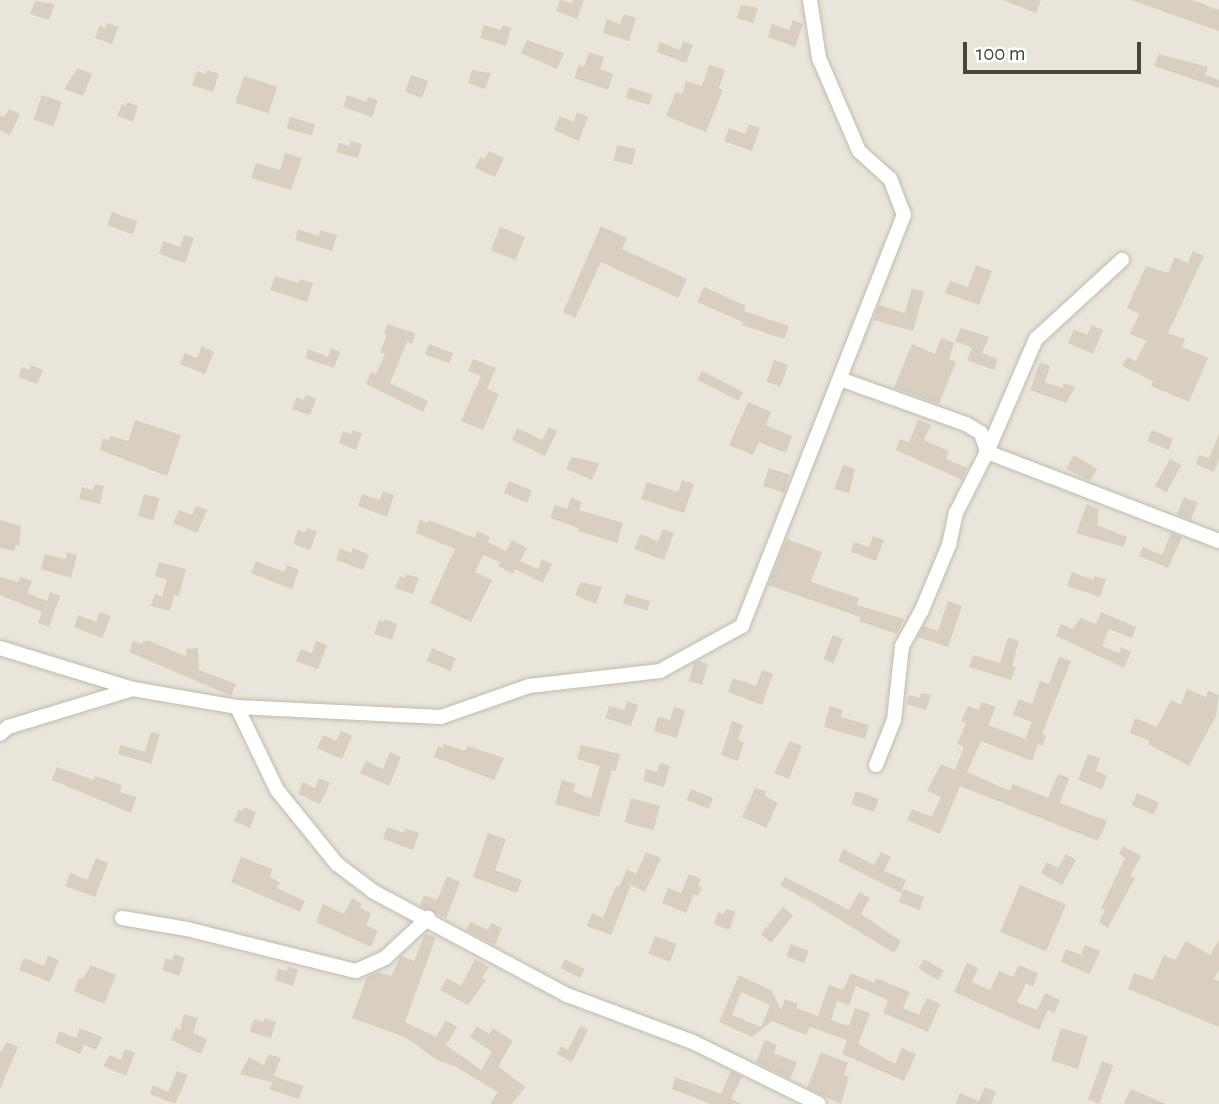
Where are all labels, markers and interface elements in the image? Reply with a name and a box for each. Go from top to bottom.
scale bar [967,28,1146,72]
text: 100 m [976,43,1026,64]

